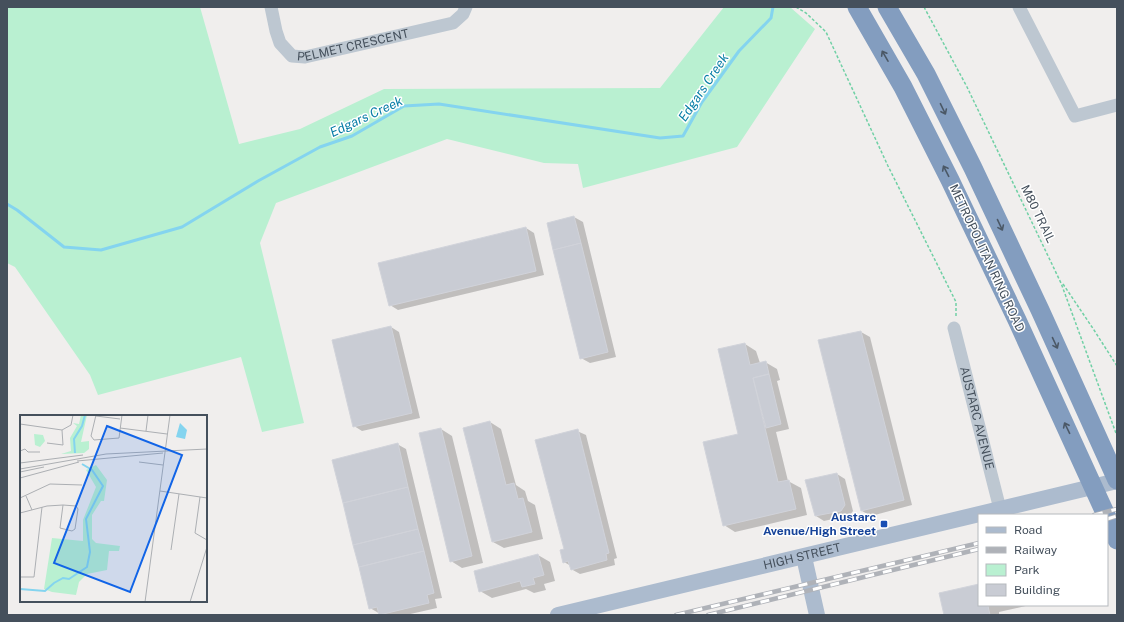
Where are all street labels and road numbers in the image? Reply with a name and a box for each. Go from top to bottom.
street label: PELMET CRESCENT [296,26,410,64]
street label: METROPOLITAN RING ROAD [947,182,1027,334]
street label: M80 TRAIL [1018,183,1058,245]
street label: AUSTARC AVENUE [957,365,997,471]
street label: HIGH STREET [762,540,842,572]

